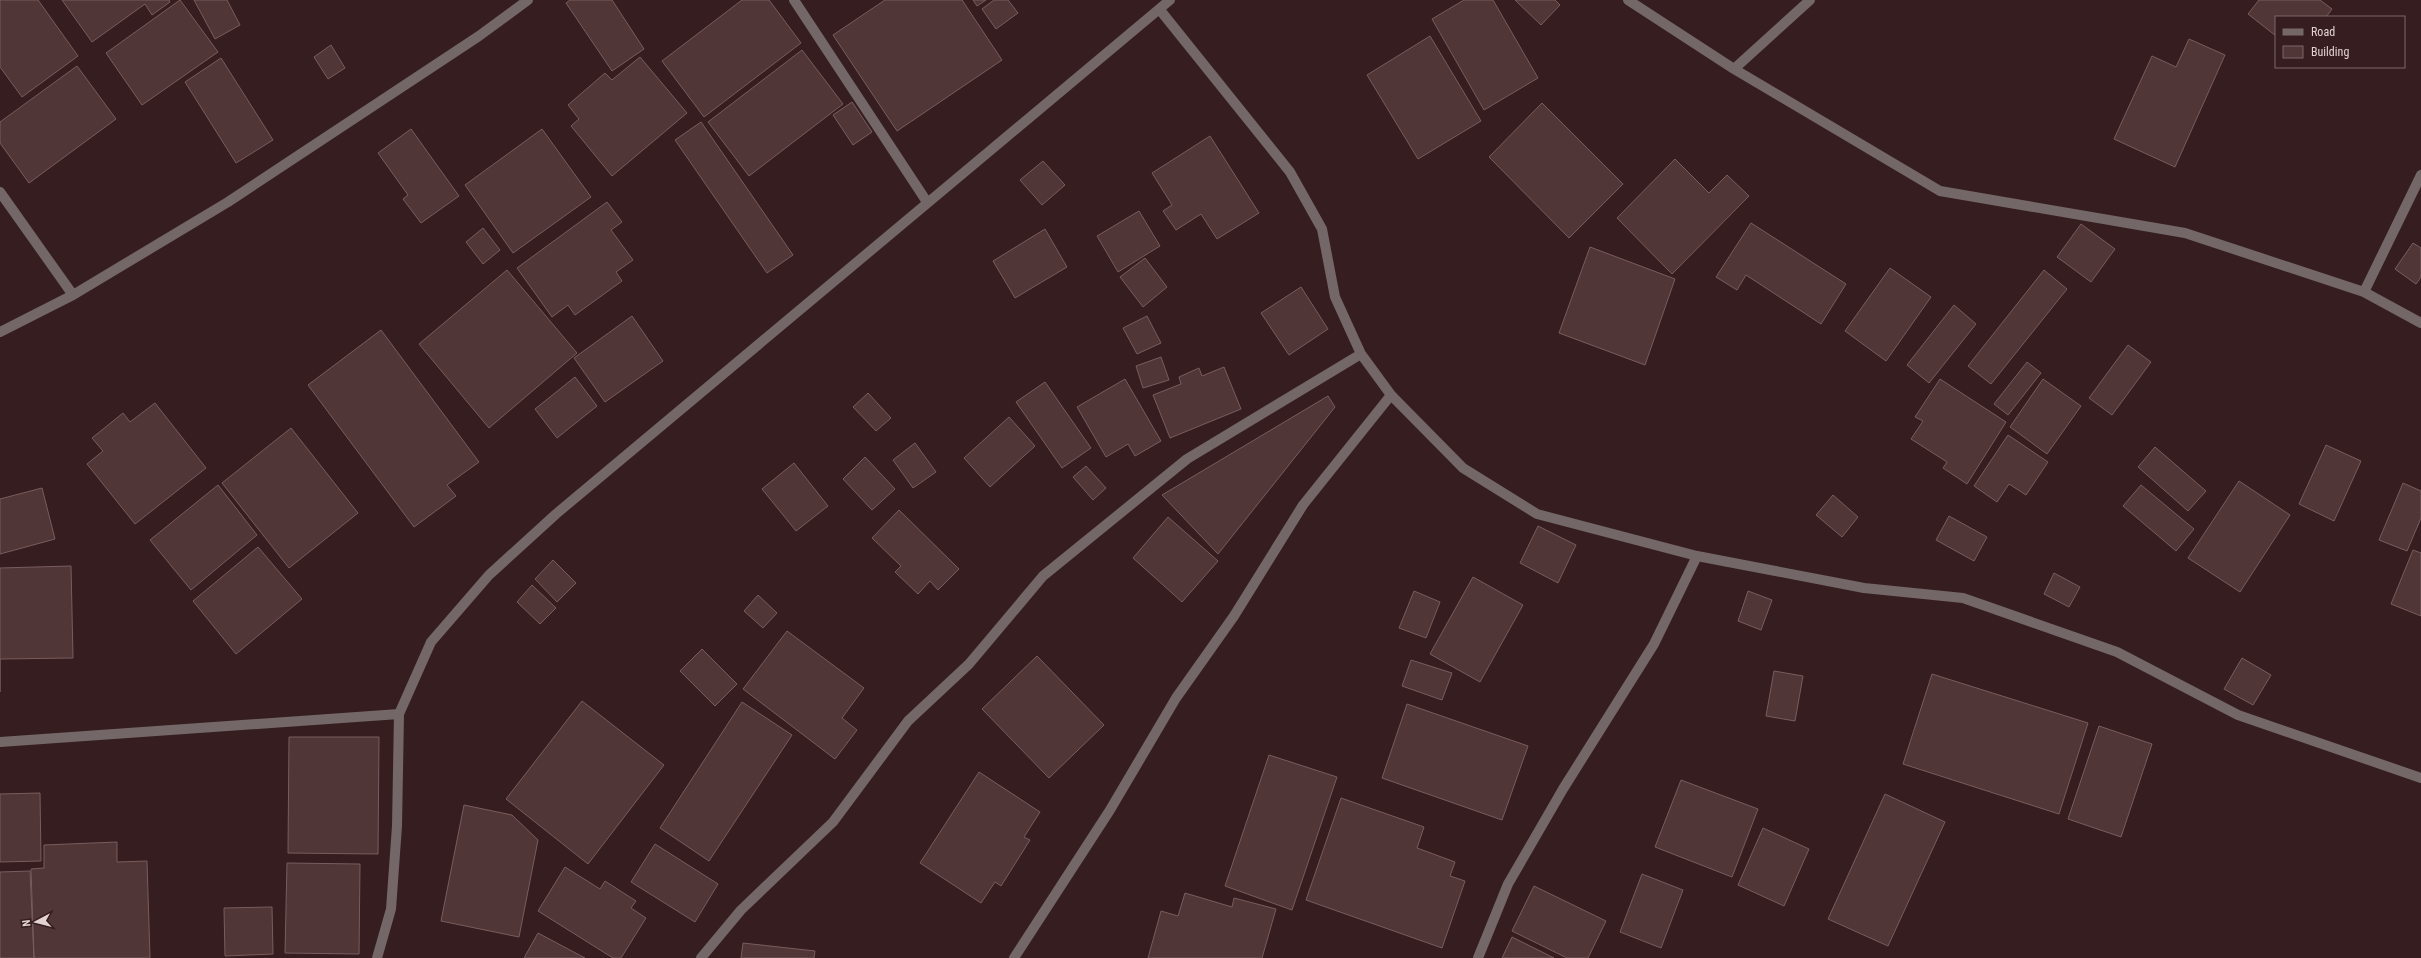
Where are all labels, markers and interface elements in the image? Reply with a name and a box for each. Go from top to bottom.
legend [2275,16,2405,68]
text: Road [2311,25,2335,39]
text: Building [2311,45,2349,59]
north arrow [16,902,56,942]
text: N [20,919,33,927]

